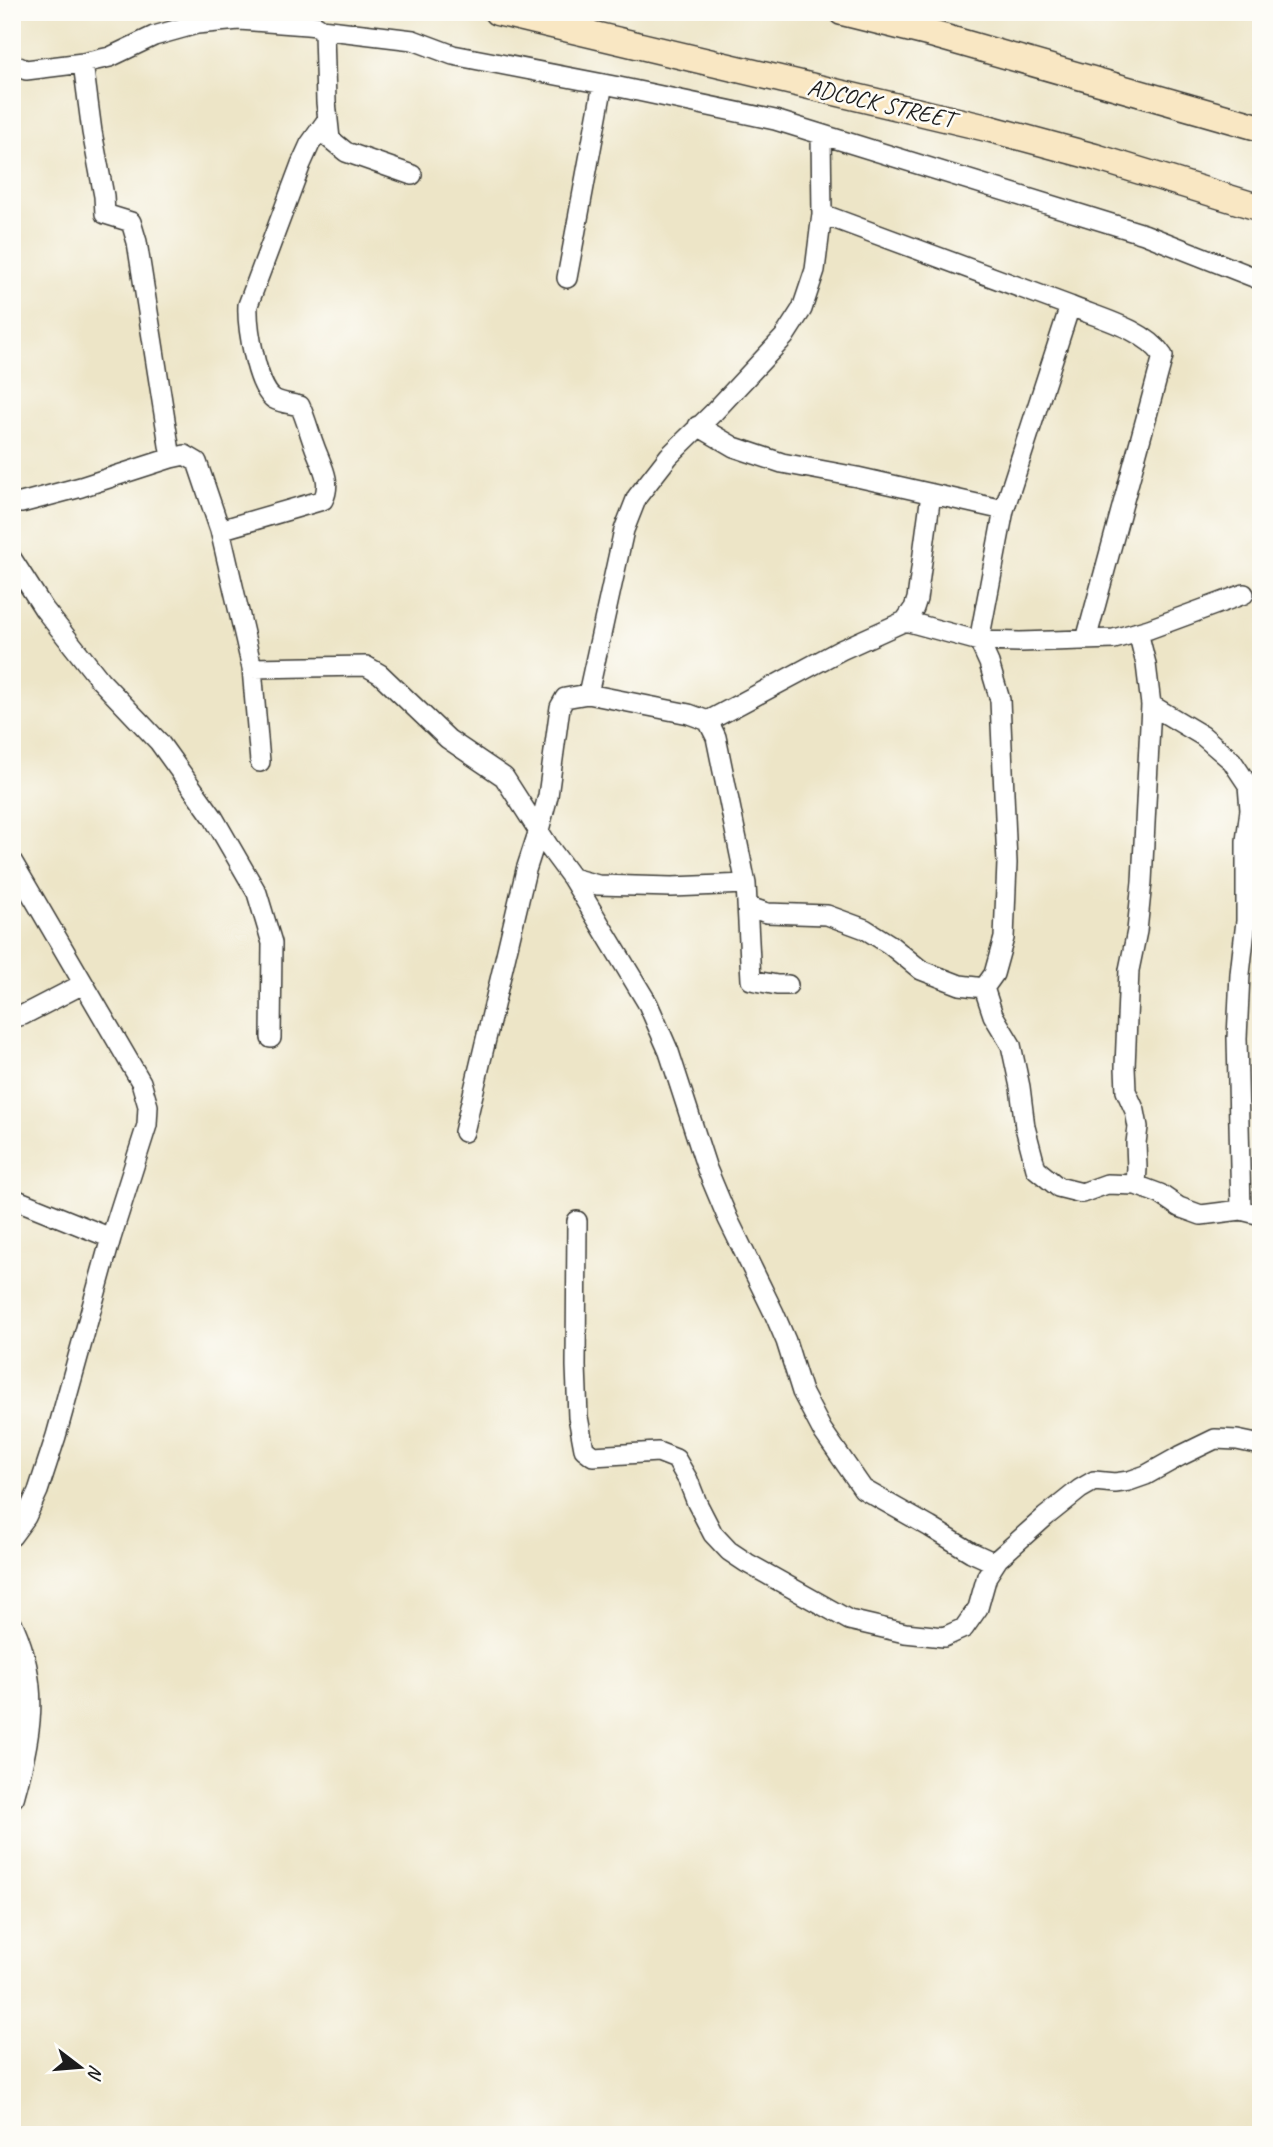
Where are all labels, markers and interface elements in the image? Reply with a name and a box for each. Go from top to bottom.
street label: ADCOCK STREET [805,72,963,136]
north arrow [46,2032,116,2102]
text: N [81,2062,109,2083]

